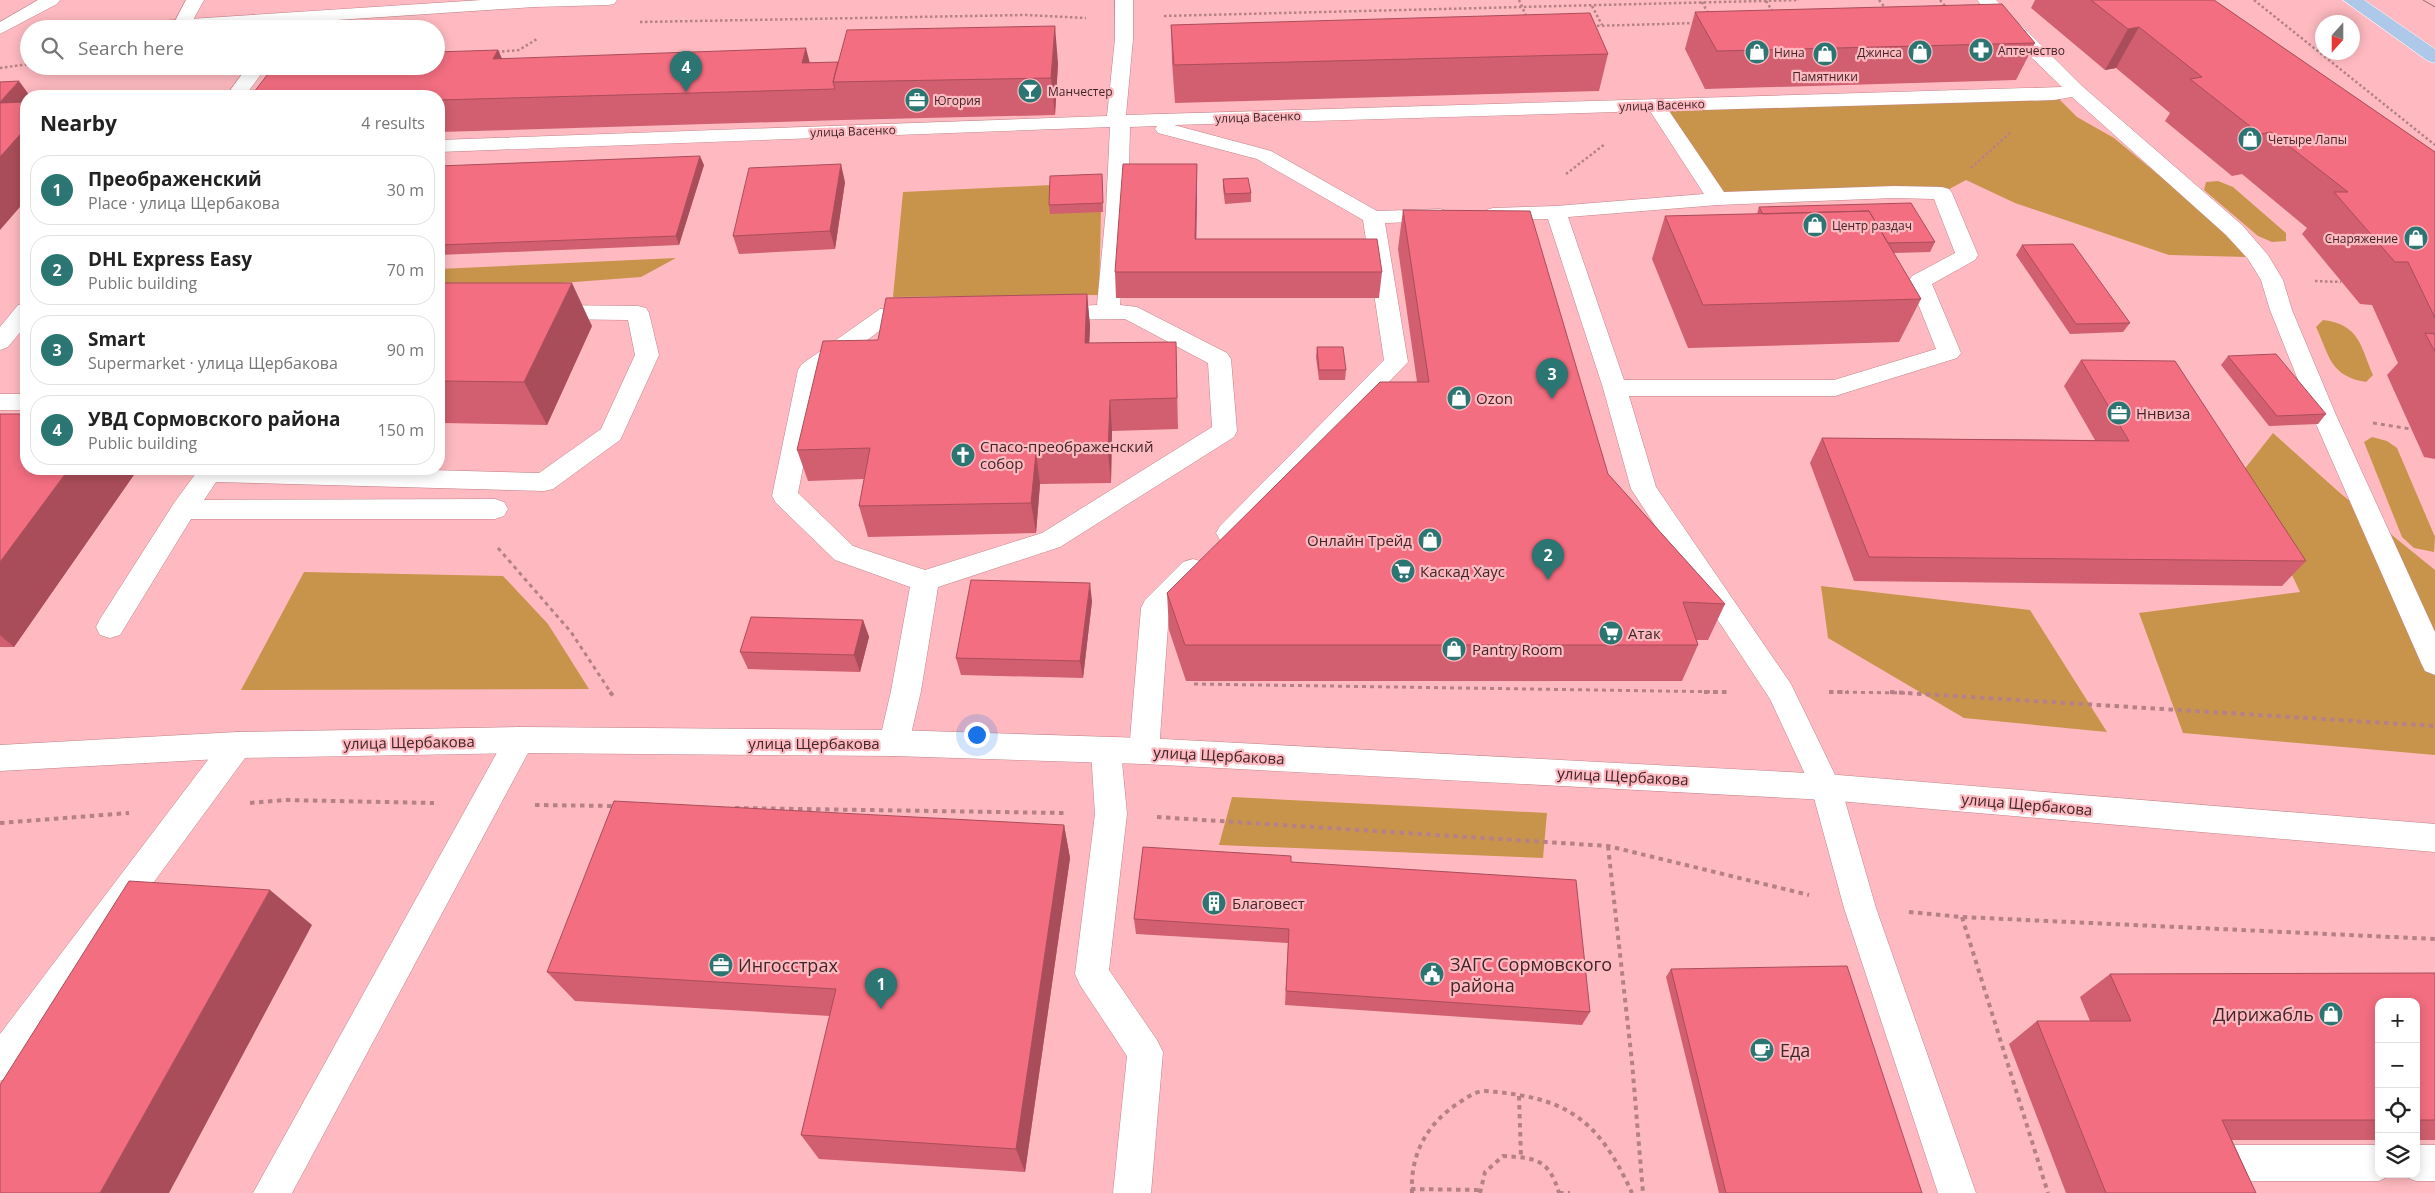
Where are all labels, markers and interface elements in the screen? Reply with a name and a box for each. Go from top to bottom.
north arrow [2315,15,2360,60]
search box [20,20,445,75]
icon: search [38,34,66,62]
text: Search here [78,35,184,61]
pharmacy icon: Аптечество [1968,37,1994,63]
shop icon: Нина [1744,39,1770,65]
shop icon: Джинса [1907,39,1933,65]
shop icon: Памятники [1812,41,1838,67]
place label: Аптечество [1998,42,2065,59]
place label: Нина [1774,44,1805,61]
place label: Джинса [1857,44,1902,61]
pin: 4 [670,51,702,92]
place label: Памятники [1792,68,1858,85]
bar icon: Манчестер [1017,78,1043,104]
place label: Манчестер [1048,83,1113,100]
office icon: Югория [904,87,930,113]
place label: Югория [934,92,981,109]
street label: улица Васенко [1619,95,1705,115]
street label: улица Васенко [1215,107,1301,127]
text: Nearby [40,109,117,137]
text: 4 results [361,112,425,134]
street label: улица Васенко [810,121,896,141]
shop icon: Четыре Лапы [2237,126,2263,152]
place label: Четыре Лапы [2268,131,2347,148]
text: Преображенский [88,166,262,192]
text: 1 [52,179,62,201]
text: 30 m [387,179,424,201]
text: Place · улица Щербакова [88,192,280,214]
shop icon: Центр раздач [1802,212,1828,238]
place label: Центр раздач [1832,217,1912,234]
shop icon: Снаряжение [2403,225,2429,251]
place label: Снаряжение [2325,230,2398,247]
text: DHL Express Easy [88,246,252,272]
text: 2 [52,259,62,281]
text: 70 m [387,259,424,281]
text: Public building [88,272,197,294]
text: Smart [88,326,145,352]
text: 3 [52,339,62,361]
text: 90 m [387,339,424,361]
text: Supermarket · улица Щербакова [88,352,338,374]
pin: 3 [1536,358,1568,399]
shop icon: Ozon [1446,385,1472,411]
place label: Ozon [1476,388,1513,408]
office icon: Ннвиза [2106,400,2132,426]
place label: Ннвиза [2136,403,2190,423]
text: УВД Сормовского района [88,406,341,432]
text: 4 [52,419,62,441]
text: 150 m [378,419,424,441]
text: Public building [88,432,197,454]
place label: Спасо-преображенский собор [980,436,1153,473]
church icon: Спасо-преображенский собор [950,442,976,468]
shop icon: Онлайн Трейд [1417,527,1443,553]
place label: Онлайн Трейд [1307,530,1412,550]
pin: 2 [1532,539,1564,580]
supermarket icon: Каскад Хаус [1390,558,1416,584]
place label: Каскад Хаус [1420,561,1505,581]
supermarket icon: Атак [1598,620,1624,646]
place label: Атак [1628,623,1661,643]
shop icon: Pantry Room [1441,636,1467,662]
place label: Pantry Room [1472,639,1563,659]
your location [964,722,990,748]
street label: улица Щербакова [343,731,475,753]
street label: улица Щербакова [748,733,880,753]
street label: улица Щербакова [1153,742,1285,768]
street label: улица Щербакова [1557,763,1689,789]
street label: улица Щербакова [1961,788,2093,820]
building icon: Благовест [1201,890,1227,916]
place label: Благовест [1232,893,1305,913]
office icon: Ингосстрах [708,952,734,978]
place label: ЗАГС Сормовского района [1450,952,1612,997]
place label: Ингосстрах [738,953,838,977]
public building icon: ЗАГС Сормовского района [1419,961,1445,987]
pin: 1 [865,968,897,1009]
map controls [2375,998,2420,1178]
button: + [2375,998,2420,1043]
shop icon: Дирижабль [2318,1001,2344,1027]
place label: Дирижабль [2213,1002,2314,1026]
cafe icon: Еда [1749,1037,1775,1063]
place label: Еда [1780,1038,1810,1062]
button: − [2375,1043,2420,1088]
button: locate [2375,1088,2420,1133]
button: layers [2375,1133,2420,1178]

